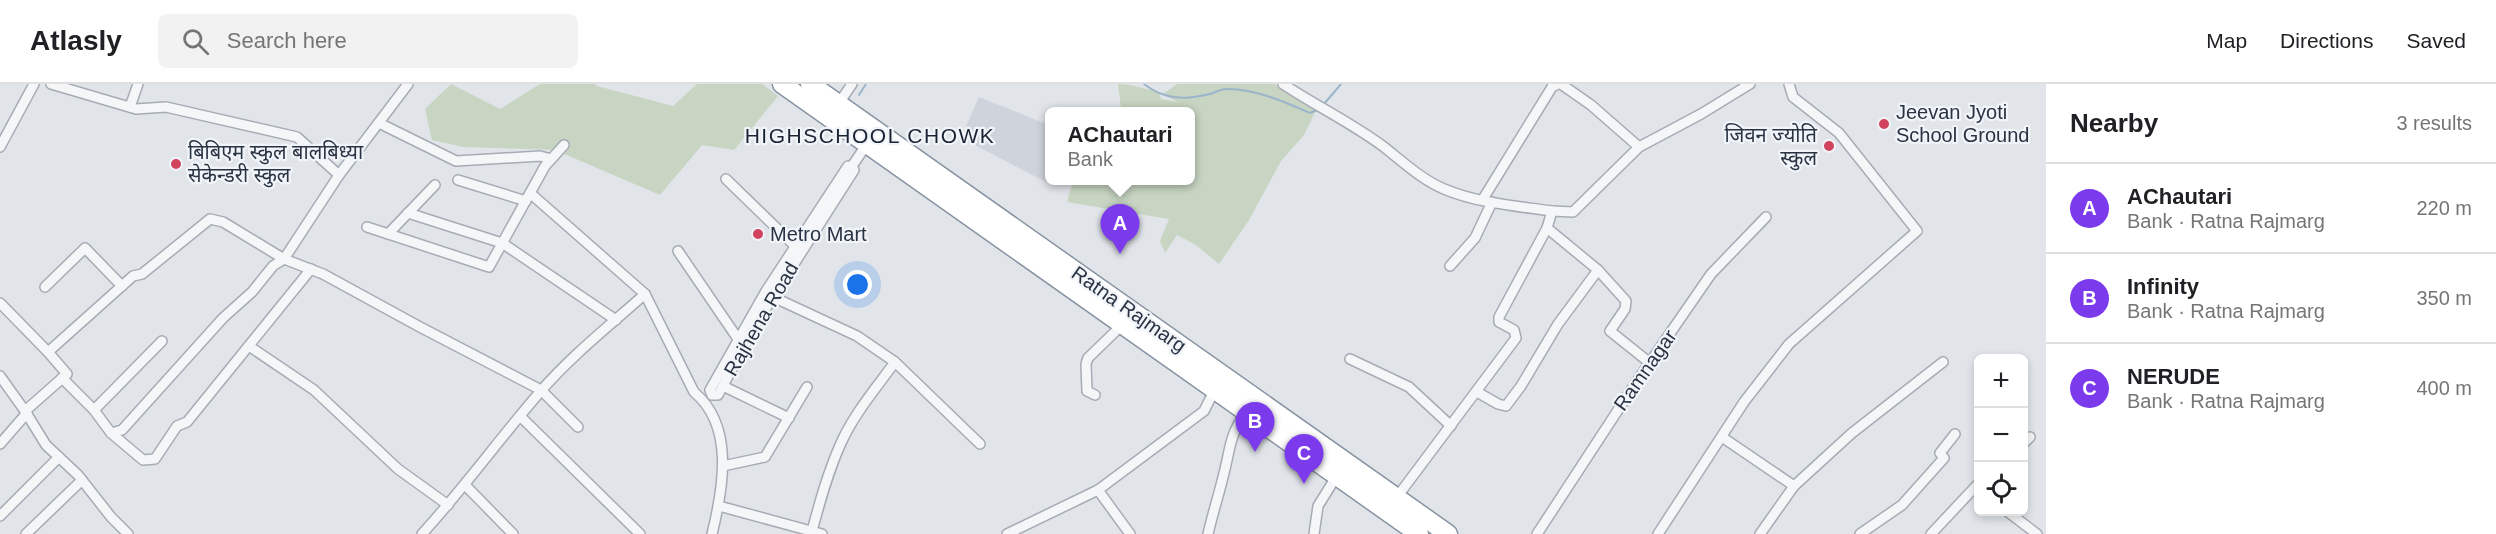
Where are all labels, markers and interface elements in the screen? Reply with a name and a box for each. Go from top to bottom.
search box [158,14,578,68]
text: Atlasly [30,25,122,56]
icon: search [179,25,212,58]
text: Search here [227,28,347,53]
text: Map [2206,29,2247,52]
text: Directions [2280,29,2373,52]
text: Saved [2406,29,2466,52]
place label: Jeevan Jyoti School Ground [1896,101,2029,146]
popup [1045,107,1195,185]
text: Nearby [2070,108,2158,138]
text: 3 results [2396,112,2472,134]
marker: Jeevan Jyoti School Ground [1877,117,1891,131]
text: AChautari [1067,122,1173,147]
place label: जिवन ज्योति स्कुल [1724,123,1818,171]
district label: HIGHSCHOOL CHOWK [745,124,995,147]
marker: जिवन ज्योति स्कुल [1822,139,1836,153]
place label: बिबिएम स्कुल बालबिध्या सेकेन्डरी स्कुल [188,140,364,188]
text: Bank [1067,148,1113,170]
marker: बिबिएम स्कुल बालबिध्या सेकेन्डरी स्कुल [169,157,183,171]
text: AChautari [2127,184,2232,209]
text: A [2082,197,2097,219]
text: 220 m [2416,197,2472,219]
pin: A [1100,204,1140,254]
text: Bank · Ratna Rajmarg [2127,210,2325,232]
place label: Metro Mart [770,223,867,245]
marker: Metro Mart [751,227,765,241]
street label: Rajhena Road [720,258,802,380]
street label: Ratna Rajmarg [1068,261,1190,357]
your location [843,270,872,299]
text: Infinity [2127,274,2199,299]
text: B [2082,287,2097,309]
text: 350 m [2416,287,2472,309]
text: Bank · Ratna Rajmarg [2127,300,2325,322]
street label: Ramnagar [1609,325,1681,415]
map controls [1974,354,2028,516]
button: + [1974,354,2028,408]
text: NERUDE [2127,364,2220,389]
text: C [2082,377,2097,399]
text: 400 m [2416,377,2472,399]
text: Bank · Ratna Rajmarg [2127,390,2325,412]
pin: B [1236,402,1274,452]
button: − [1974,408,2028,462]
pin: C [1284,434,1324,484]
button: locate [1974,462,2028,516]

